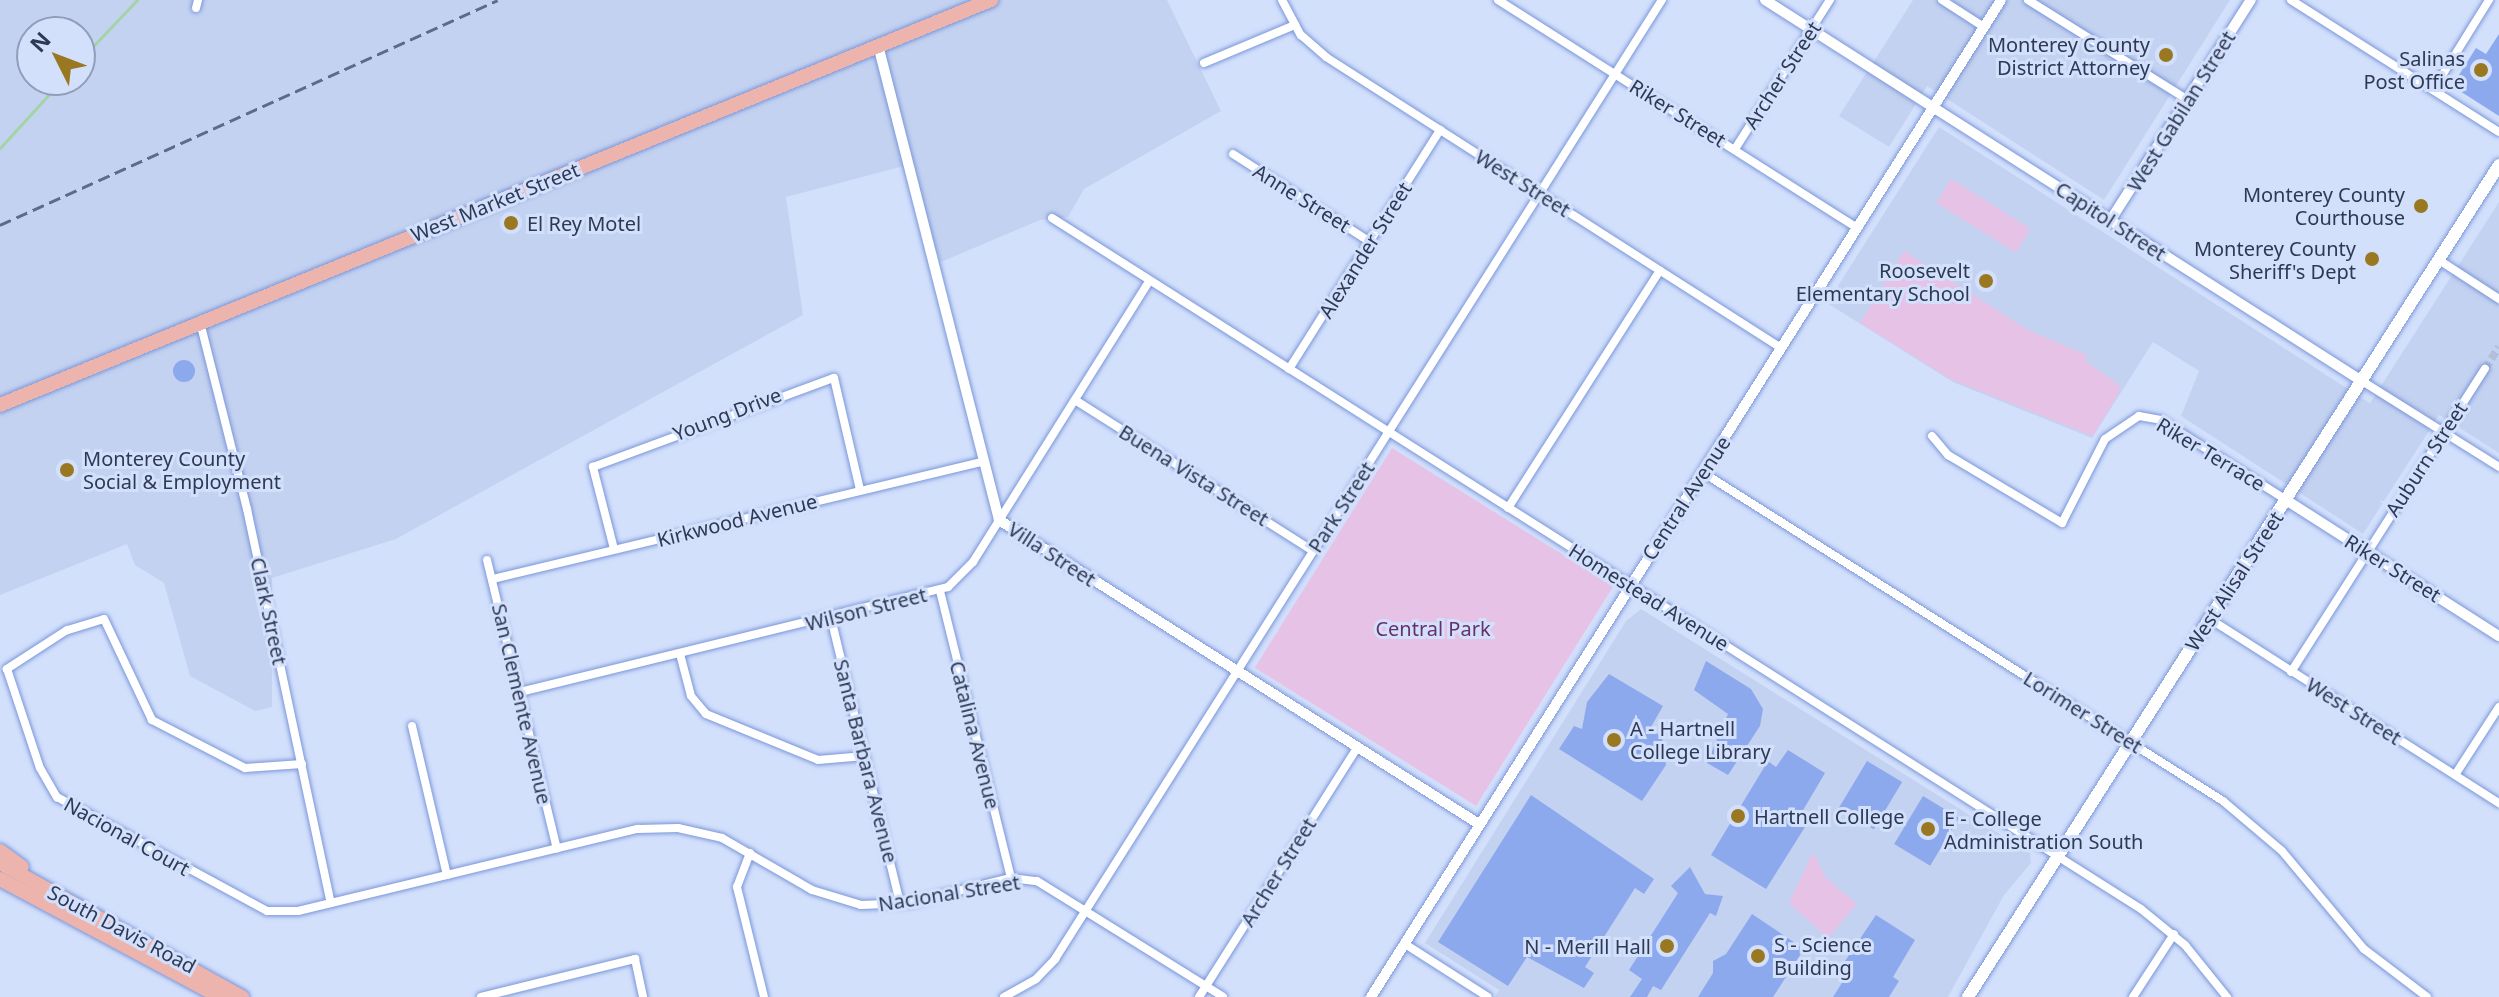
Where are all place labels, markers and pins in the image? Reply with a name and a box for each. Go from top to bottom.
place label: Monterey County District Attorney [1988,32,2150,79]
marker: Monterey County District Attorney [2157,46,2175,64]
place label: Salinas Post Office [2363,46,2465,93]
marker: Salinas Post Office [2472,61,2490,79]
place label: Monterey County Courthouse [2243,182,2405,229]
marker: Monterey County Courthouse [2412,197,2430,215]
place label: El Rey Motel [527,211,641,235]
marker: El Rey Motel [502,214,520,232]
place label: Monterey County Sheriff's Dept [2194,236,2356,283]
marker: Monterey County Sheriff's Dept [2363,250,2381,268]
place label: Roosevelt Elementary School [1796,258,1970,305]
marker: Roosevelt Elementary School [1977,272,1995,290]
place label: Monterey County Social & Employment [83,446,281,493]
marker: Monterey County Social & Employment [58,461,76,479]
place label: A - Hartnell College Library [1630,716,1771,763]
marker: A - Hartnell College Library [1605,731,1623,749]
place label: Hartnell College [1754,804,1905,828]
place label: E - College Administration South [1944,806,2143,853]
marker: Hartnell College [1729,807,1747,825]
marker: E - College Administration South [1919,820,1937,838]
place label: S - Science Building [1774,932,1872,979]
place label: N - Merill Hall [1524,934,1651,958]
marker: N - Merill Hall [1658,937,1676,955]
marker: S - Science Building [1749,947,1767,965]

